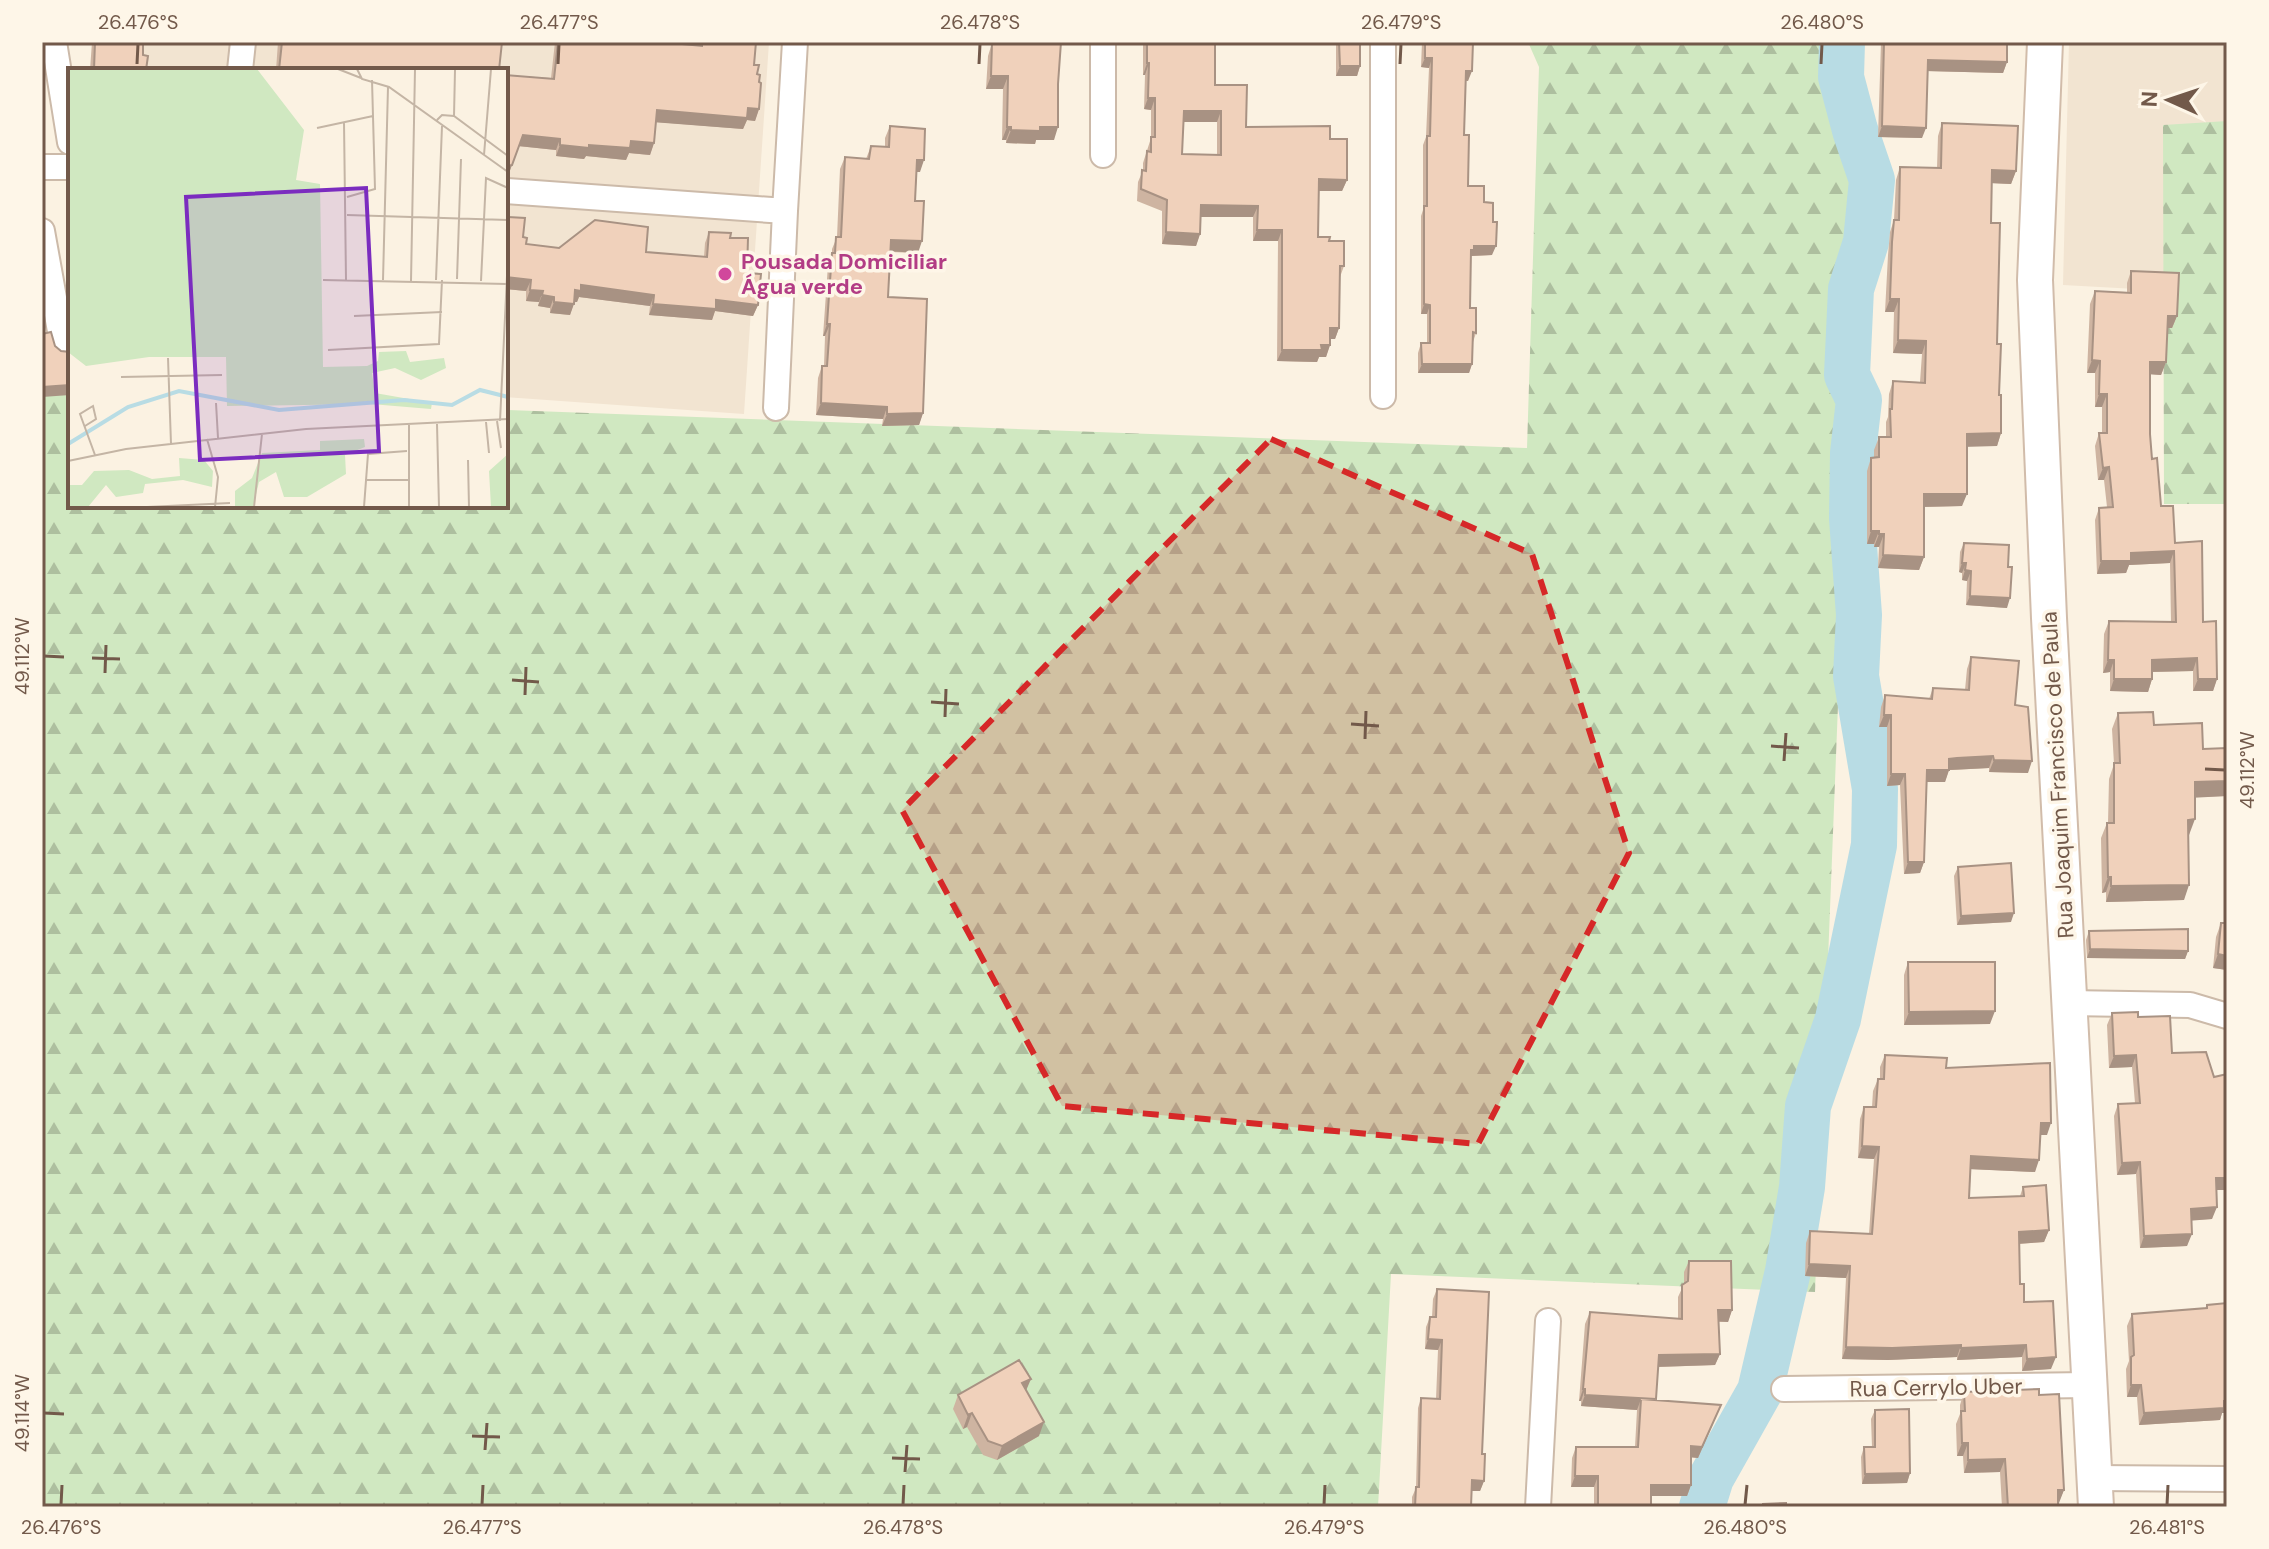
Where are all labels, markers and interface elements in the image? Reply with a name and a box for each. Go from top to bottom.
text: 26.476°S [98,9,178,35]
text: 26.477°S [519,9,599,35]
text: 26.478°S [940,9,1020,35]
text: 26.479°S [1361,9,1441,35]
text: 26.480°S [1780,9,1864,35]
north arrow [2129,60,2209,140]
inset map [68,68,508,508]
text: N [2135,90,2164,108]
place label: Pousada Domiciliar Água verde [741,247,947,301]
marker: Pousada Domiciliar Água verde [716,265,734,283]
street label: Rua Joaquim Francisco de Paula [2034,611,2081,939]
text: 49.112°W [9,617,35,695]
text: 49.112°W [2234,731,2260,809]
street label: Rua Cerrylo Uber [1849,1371,2023,1404]
text: 49.114°W [9,1374,35,1452]
text: 26.476°S [21,1514,101,1540]
text: 26.477°S [442,1514,522,1540]
text: 26.478°S [863,1514,943,1540]
text: 26.479°S [1284,1514,1364,1540]
text: 26.480°S [1703,1514,1787,1540]
text: 26.481°S [2129,1514,2205,1540]

